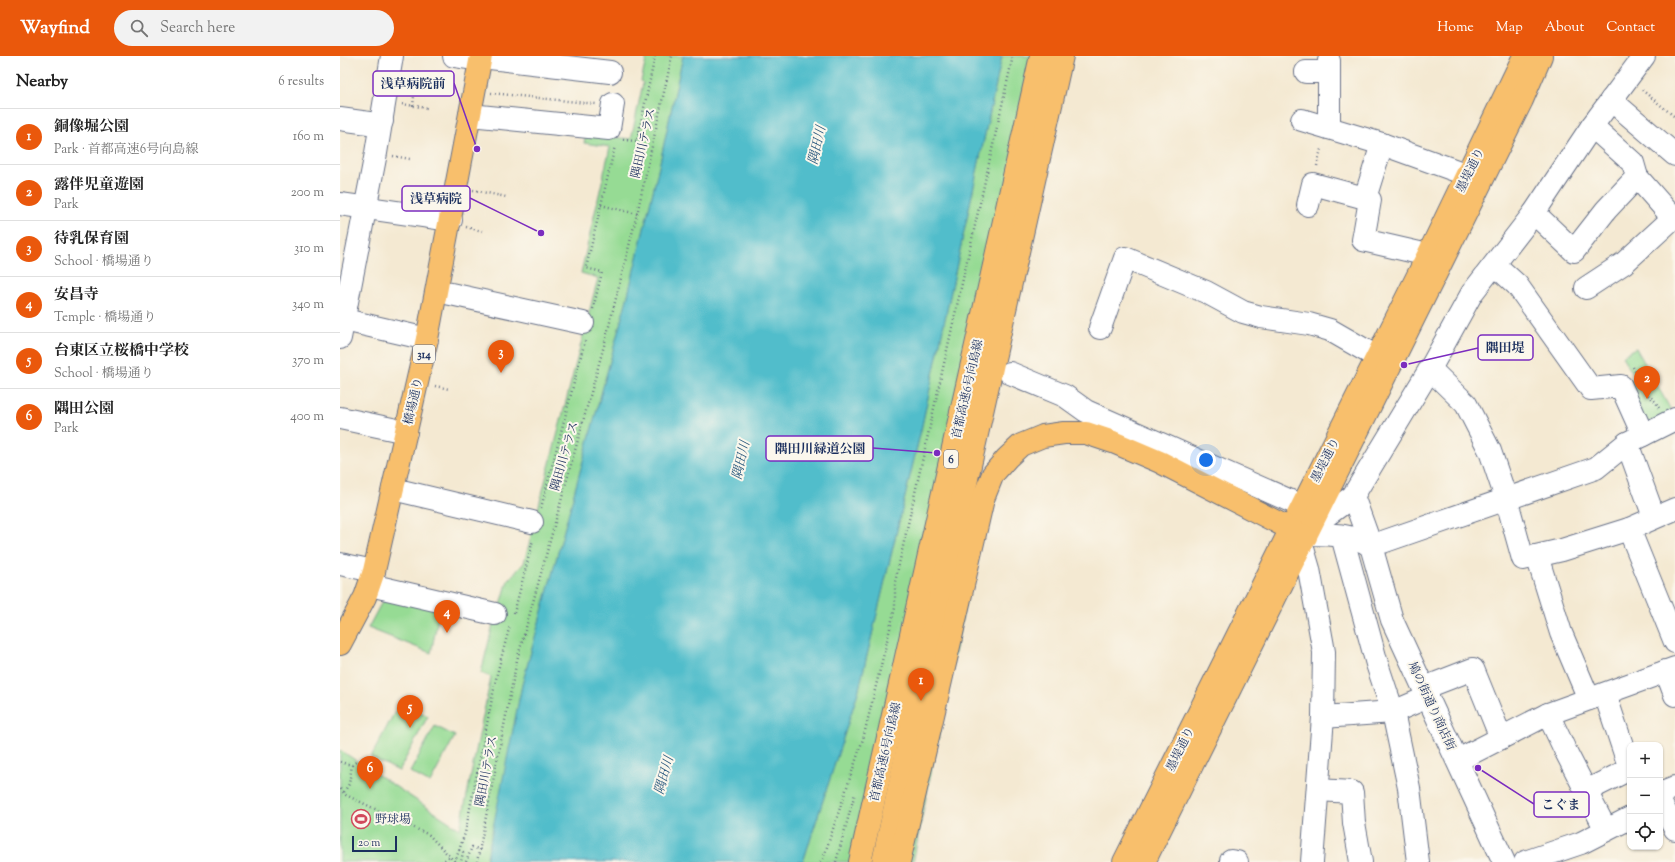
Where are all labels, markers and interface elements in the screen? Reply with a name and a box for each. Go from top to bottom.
search box [114,10,394,46]
text: Wayfind [20,15,90,42]
icon: search [128,17,150,39]
text: Search here [160,18,235,39]
text: Home [1437,18,1474,38]
text: Map [1496,18,1523,38]
text: About [1545,18,1584,38]
text: Contact [1606,18,1655,38]
text: Nearby [16,70,68,94]
callout: 浅草病院前 [373,71,454,96]
text: 6 results [278,73,324,91]
text: 浅草病院前 [380,76,446,94]
street label: 隅田川テラス [627,106,661,180]
text: 銅像堀公園 [54,117,129,138]
water label: 隅田川 [805,122,832,166]
text: 1 [27,128,31,146]
text: 160 m [293,128,324,146]
text: Park · 首都高速6号向島線 [54,141,198,159]
street label: 墨堤通り [1452,145,1490,196]
text: 露伴児童遊園 [54,175,144,196]
text: 2 [26,184,32,202]
text: 200 m [291,184,324,202]
callout: 浅草病院 [402,186,470,211]
text: 浅草病院 [410,191,462,209]
text: Park [54,196,79,214]
text: 待乳保育園 [54,229,129,250]
text: 3 [26,240,32,258]
text: 310 m [294,240,324,258]
text: School · 橋場通り [54,253,154,271]
text: 安昌寺 [54,285,99,306]
text: 4 [26,296,32,314]
text: 340 m [292,296,324,314]
text: Temple · 橋場通り [54,309,156,327]
callout: 隅田堤 [1478,335,1533,360]
street label: 首都高速6号向島線 [948,338,988,441]
pin: 3 [488,340,514,373]
text: 隅田堤 [1485,340,1525,358]
text: 台東区立桜橋中学校 [54,341,189,362]
road number: 314 [413,345,435,363]
text: 5 [27,352,31,370]
text: 370 m [292,352,324,370]
text: School · 橋場通り [54,365,154,383]
pin: 2 [1634,366,1660,399]
street label: 橋場通り [400,376,428,427]
text: 隅田公園 [54,399,114,420]
text: 6 [26,408,32,426]
text: 400 m [290,408,324,426]
street label: 隅田川テラス [546,419,583,493]
text: Park [54,420,79,438]
street label: 墨堤通り [1307,435,1345,486]
callout: 隅田川緑道公園 [766,436,873,461]
water label: 隅田川 [729,437,756,481]
text: 隅田川緑道公園 [774,441,866,459]
road number: 6 [944,450,958,468]
your location [1196,450,1216,470]
pin: 4 [434,600,460,633]
street label: 鳩の街通り商店街 [1403,659,1460,755]
pin: 1 [908,668,934,701]
pin: 5 [397,695,423,728]
street label: 首都高速6号向島線 [866,701,906,804]
street label: 墨堤通り [1162,724,1200,775]
street label: 隅田川テラス [471,734,503,808]
map controls [1627,742,1663,850]
button: + [1627,742,1663,778]
water label: 隅田川 [651,752,679,797]
pin: 6 [357,756,383,789]
button: − [1627,778,1663,814]
callout: こぐま [1534,792,1589,817]
text: こぐま [1541,797,1581,815]
sports icon: 野球場 [350,808,372,830]
place label: 野球場 [375,811,411,829]
button: locate [1627,814,1663,850]
scale bar [352,834,397,853]
text: 20 m [358,835,380,851]

